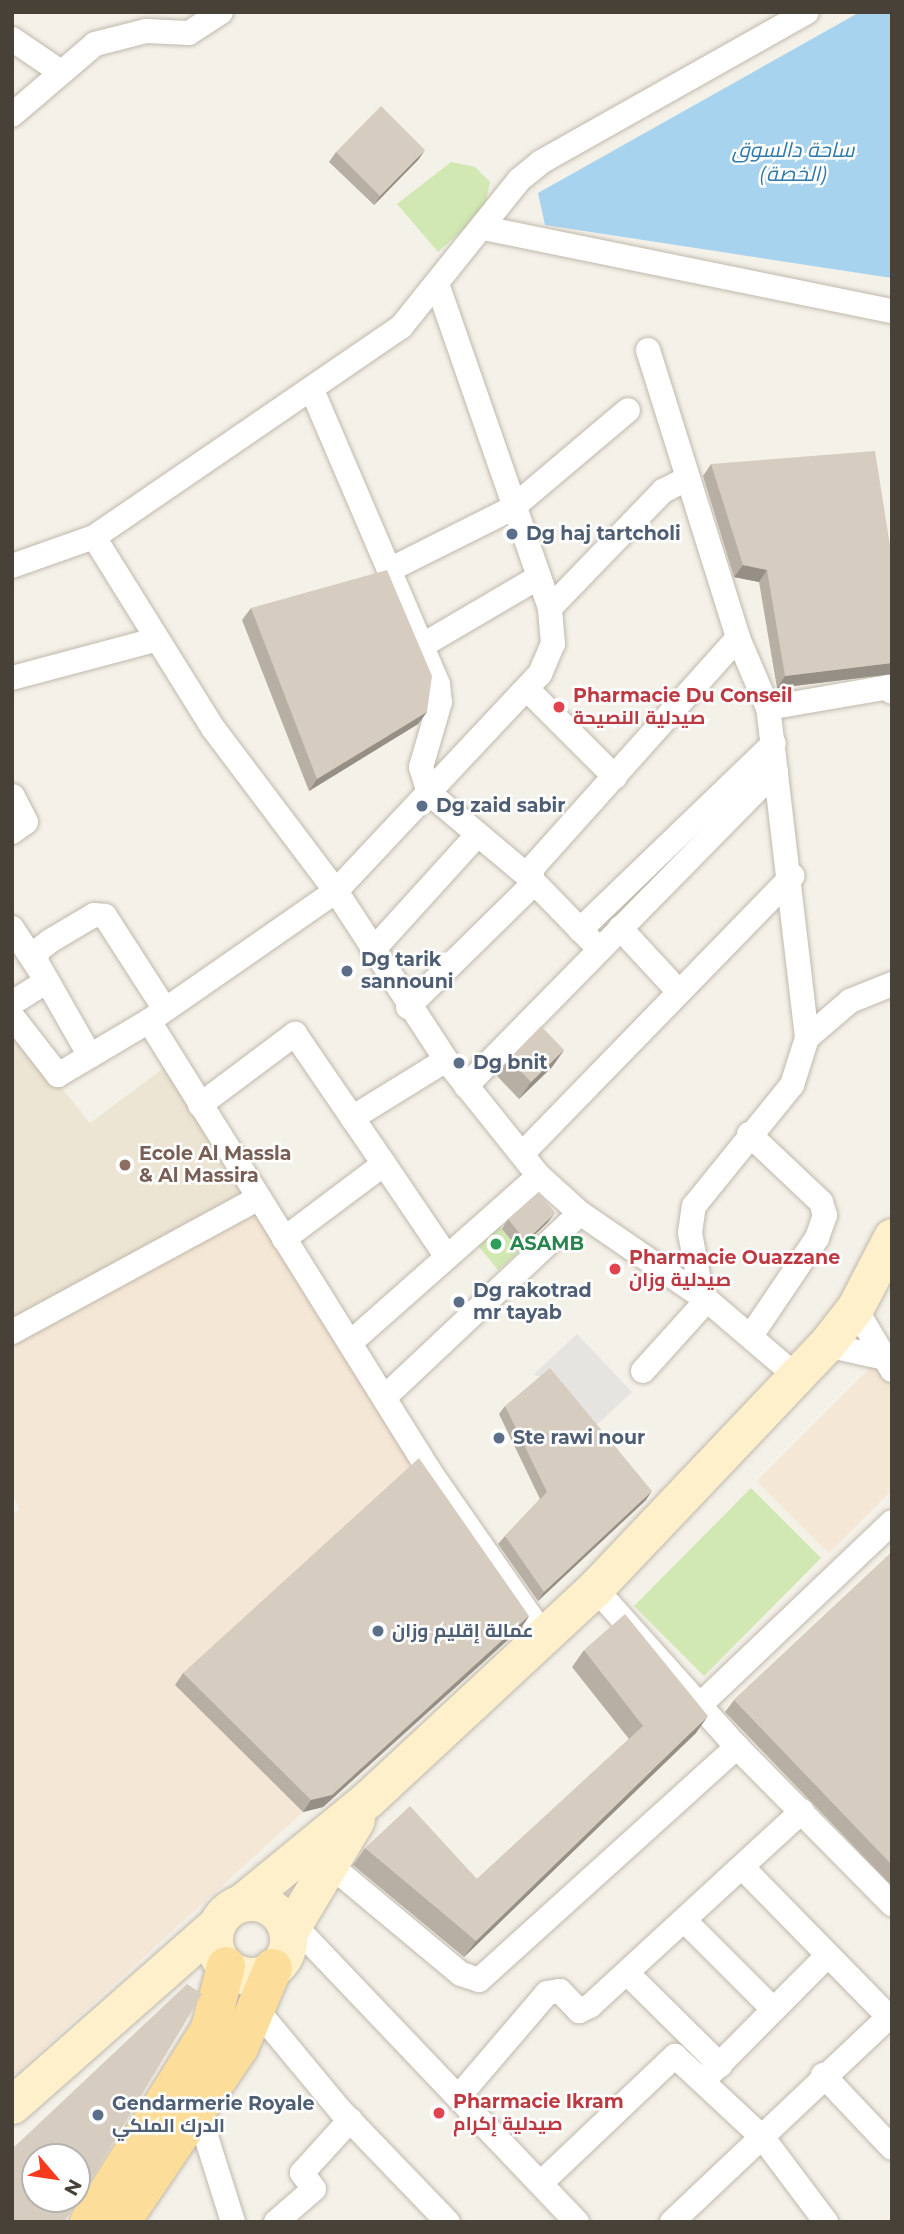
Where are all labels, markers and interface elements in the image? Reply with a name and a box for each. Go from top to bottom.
water label: ساحة دالسوق (الخصة) [732,137,854,187]
place label: Dg haj tartcholi [526,523,681,545]
marker: Dg haj tartcholi [504,526,520,542]
place label: Pharmacie Du Conseil صيدلية النصيحة [573,685,792,729]
marker: Pharmacie Du Conseil صيدلية النصيحة [551,699,567,715]
place label: Dg zaid sabir [436,795,565,817]
marker: Dg zaid sabir [414,798,430,814]
place label: Dg tarik sannouni [361,949,453,993]
marker: Dg tarik sannouni [339,963,355,979]
place label: Dg bnit [473,1052,548,1074]
marker: Dg bnit [451,1055,467,1071]
place label: Ecole Al Massla & Al Massira [139,1143,291,1187]
marker: Ecole Al Massla & Al Massira [117,1157,133,1173]
place label: ASAMB [510,1233,584,1255]
marker: ASAMB [488,1236,504,1252]
place label: Pharmacie Ouazzane صيدلية وزان [629,1247,840,1291]
marker: Pharmacie Ouazzane صيدلية وزان [607,1261,623,1277]
place label: Dg rakotrad mr tayab [473,1280,592,1324]
marker: Dg rakotrad mr tayab [451,1294,467,1310]
place label: Ste rawi nour [513,1427,645,1449]
marker: Ste rawi nour [491,1430,507,1446]
place label: عمالة إقليم وزان [392,1620,533,1642]
marker: عمالة إقليم وزان [370,1623,386,1639]
place label: Pharmacie Ikram صيدلية إكرام [453,2091,624,2135]
place label: Gendarmerie Royale الدرك الملكي [112,2093,315,2137]
marker: Pharmacie Ikram صيدلية إكرام [431,2105,447,2121]
marker: Gendarmerie Royale الدرك الملكي [90,2107,106,2123]
north arrow [21,2143,91,2213]
text: N [59,2175,87,2200]

